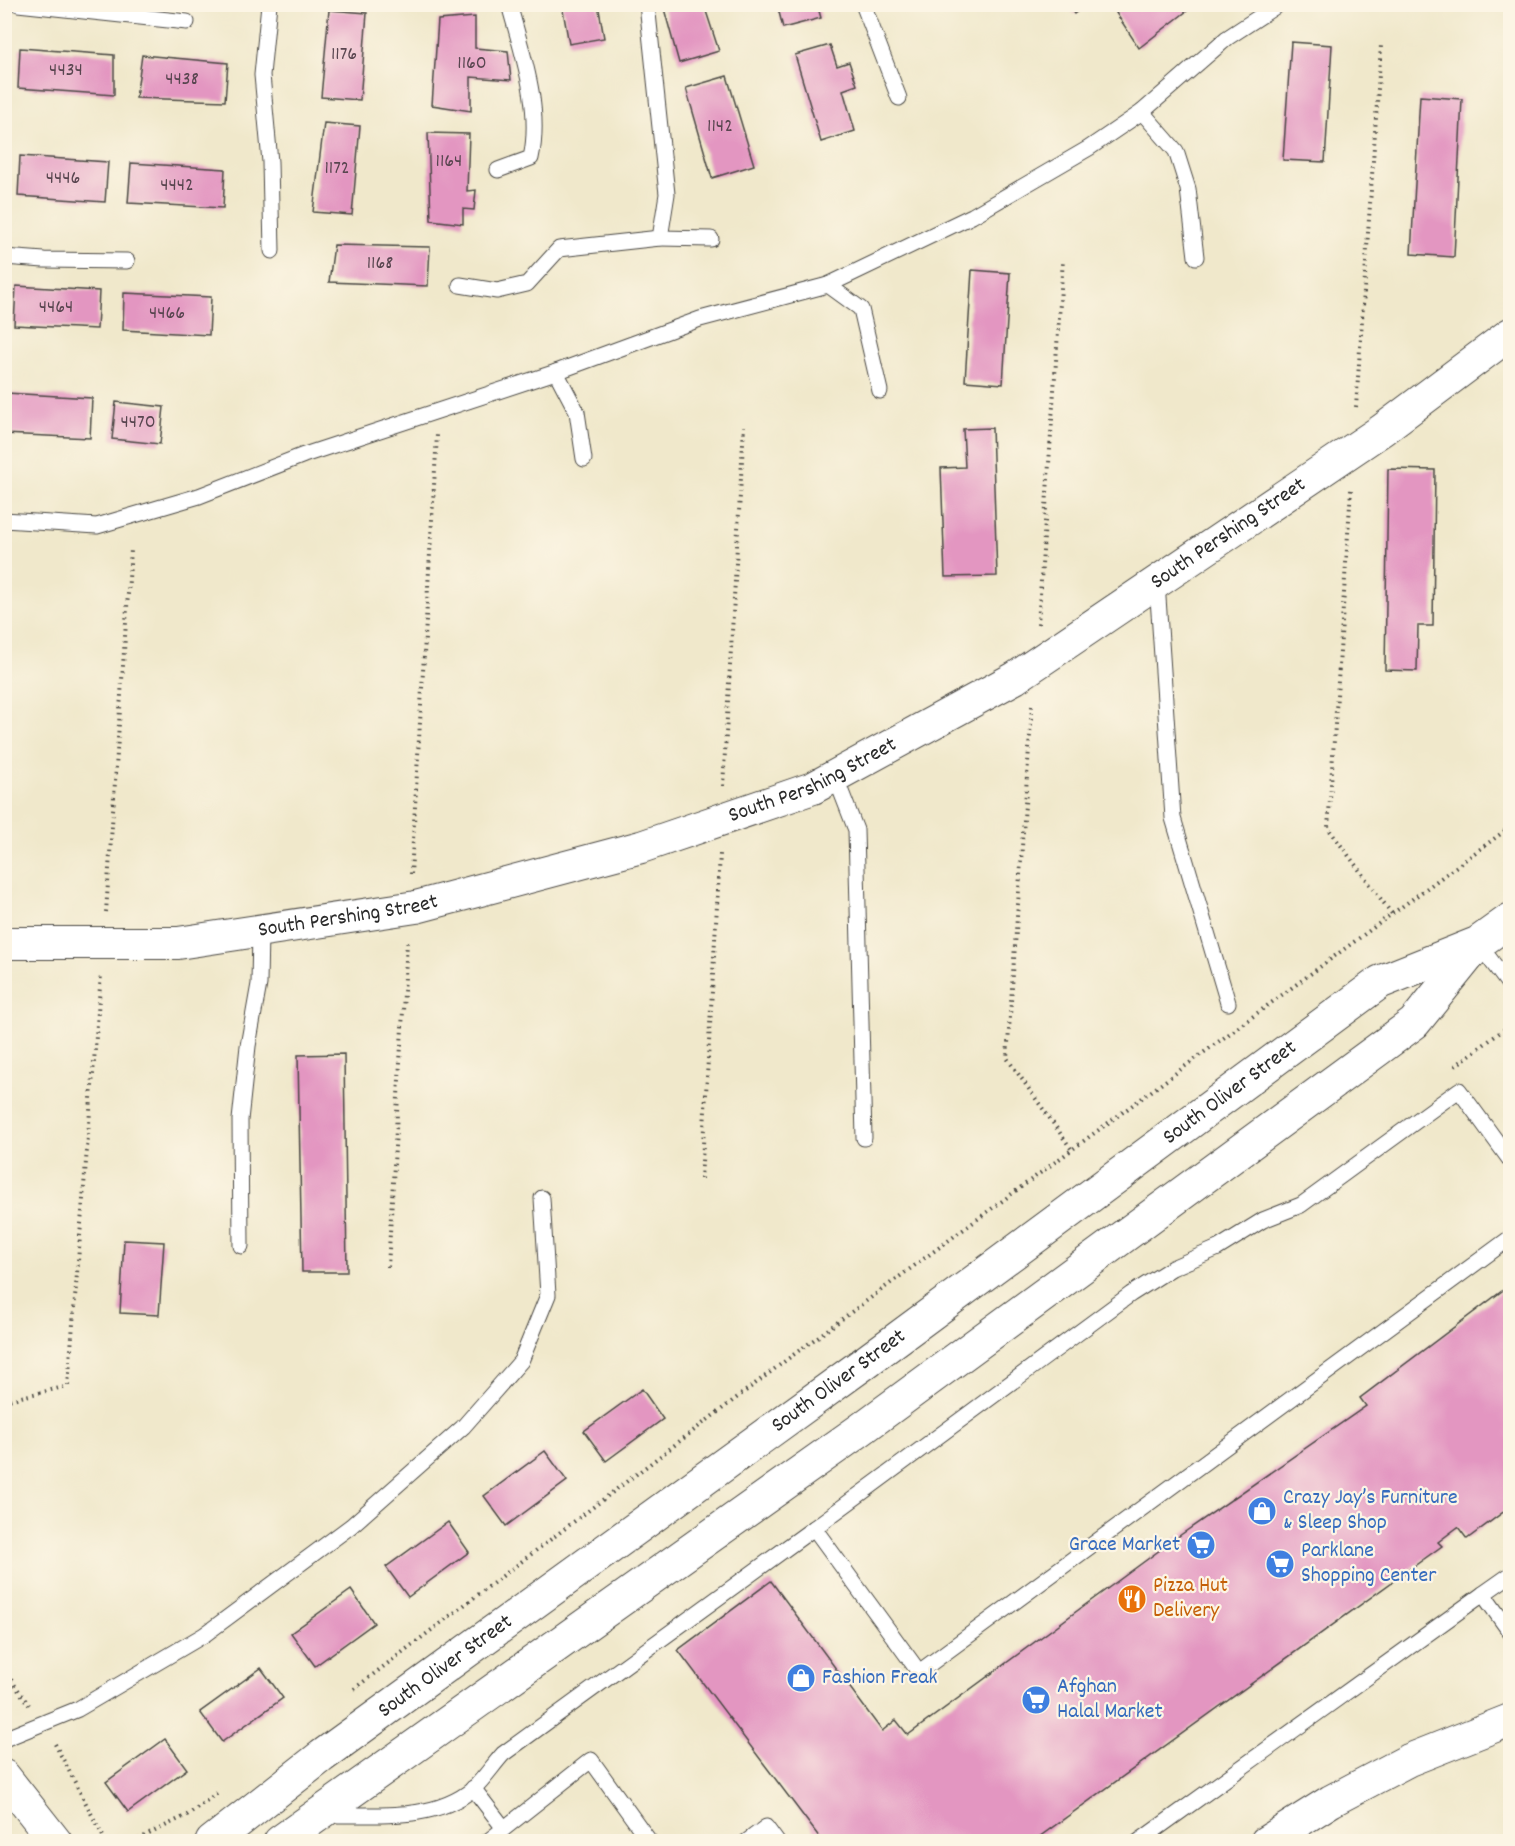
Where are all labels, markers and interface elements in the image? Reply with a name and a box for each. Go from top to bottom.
house number: 1176 [331,41,357,69]
house number: 1160 [457,50,487,78]
house number: 4434 [49,57,83,85]
house number: 4438 [165,66,199,94]
house number: 1142 [707,113,733,141]
house number: 1164 [436,148,462,176]
house number: 1172 [324,155,350,183]
house number: 4446 [46,165,80,193]
house number: 4442 [160,172,194,200]
house number: 1168 [367,250,393,278]
house number: 4464 [39,294,73,322]
house number: 4466 [149,300,185,328]
house number: 4470 [120,409,156,437]
street label: South Pershing Street [1144,470,1312,598]
street label: South Pershing Street [724,730,903,831]
street label: South Pershing Street [256,886,441,946]
street label: South Oliver Street [1157,1033,1303,1153]
street label: South Oliver Street [765,1322,913,1441]
place label: Crazy Jay’s Furniture & Sleep Shop [1283,1483,1458,1539]
shop icon: Crazy Jay’s Furniture & Sleep Shop [1246,1495,1278,1527]
supermarket icon: Grace Market [1185,1529,1217,1561]
place label: Grace Market [1069,1530,1180,1561]
place label: Parklane Shopping Center [1301,1536,1437,1592]
supermarket icon: Parklane Shopping Center [1264,1548,1296,1580]
place label: Pizza Hut Delivery [1153,1571,1228,1627]
restaurant icon: Pizza Hut Delivery [1116,1583,1148,1615]
street label: South Oliver Street [372,1607,519,1726]
shop icon: Fashion Freak [785,1662,817,1694]
place label: Fashion Freak [822,1663,937,1694]
place label: Afghan Halal Market [1057,1672,1163,1728]
supermarket icon: Afghan Halal Market [1020,1684,1052,1716]

